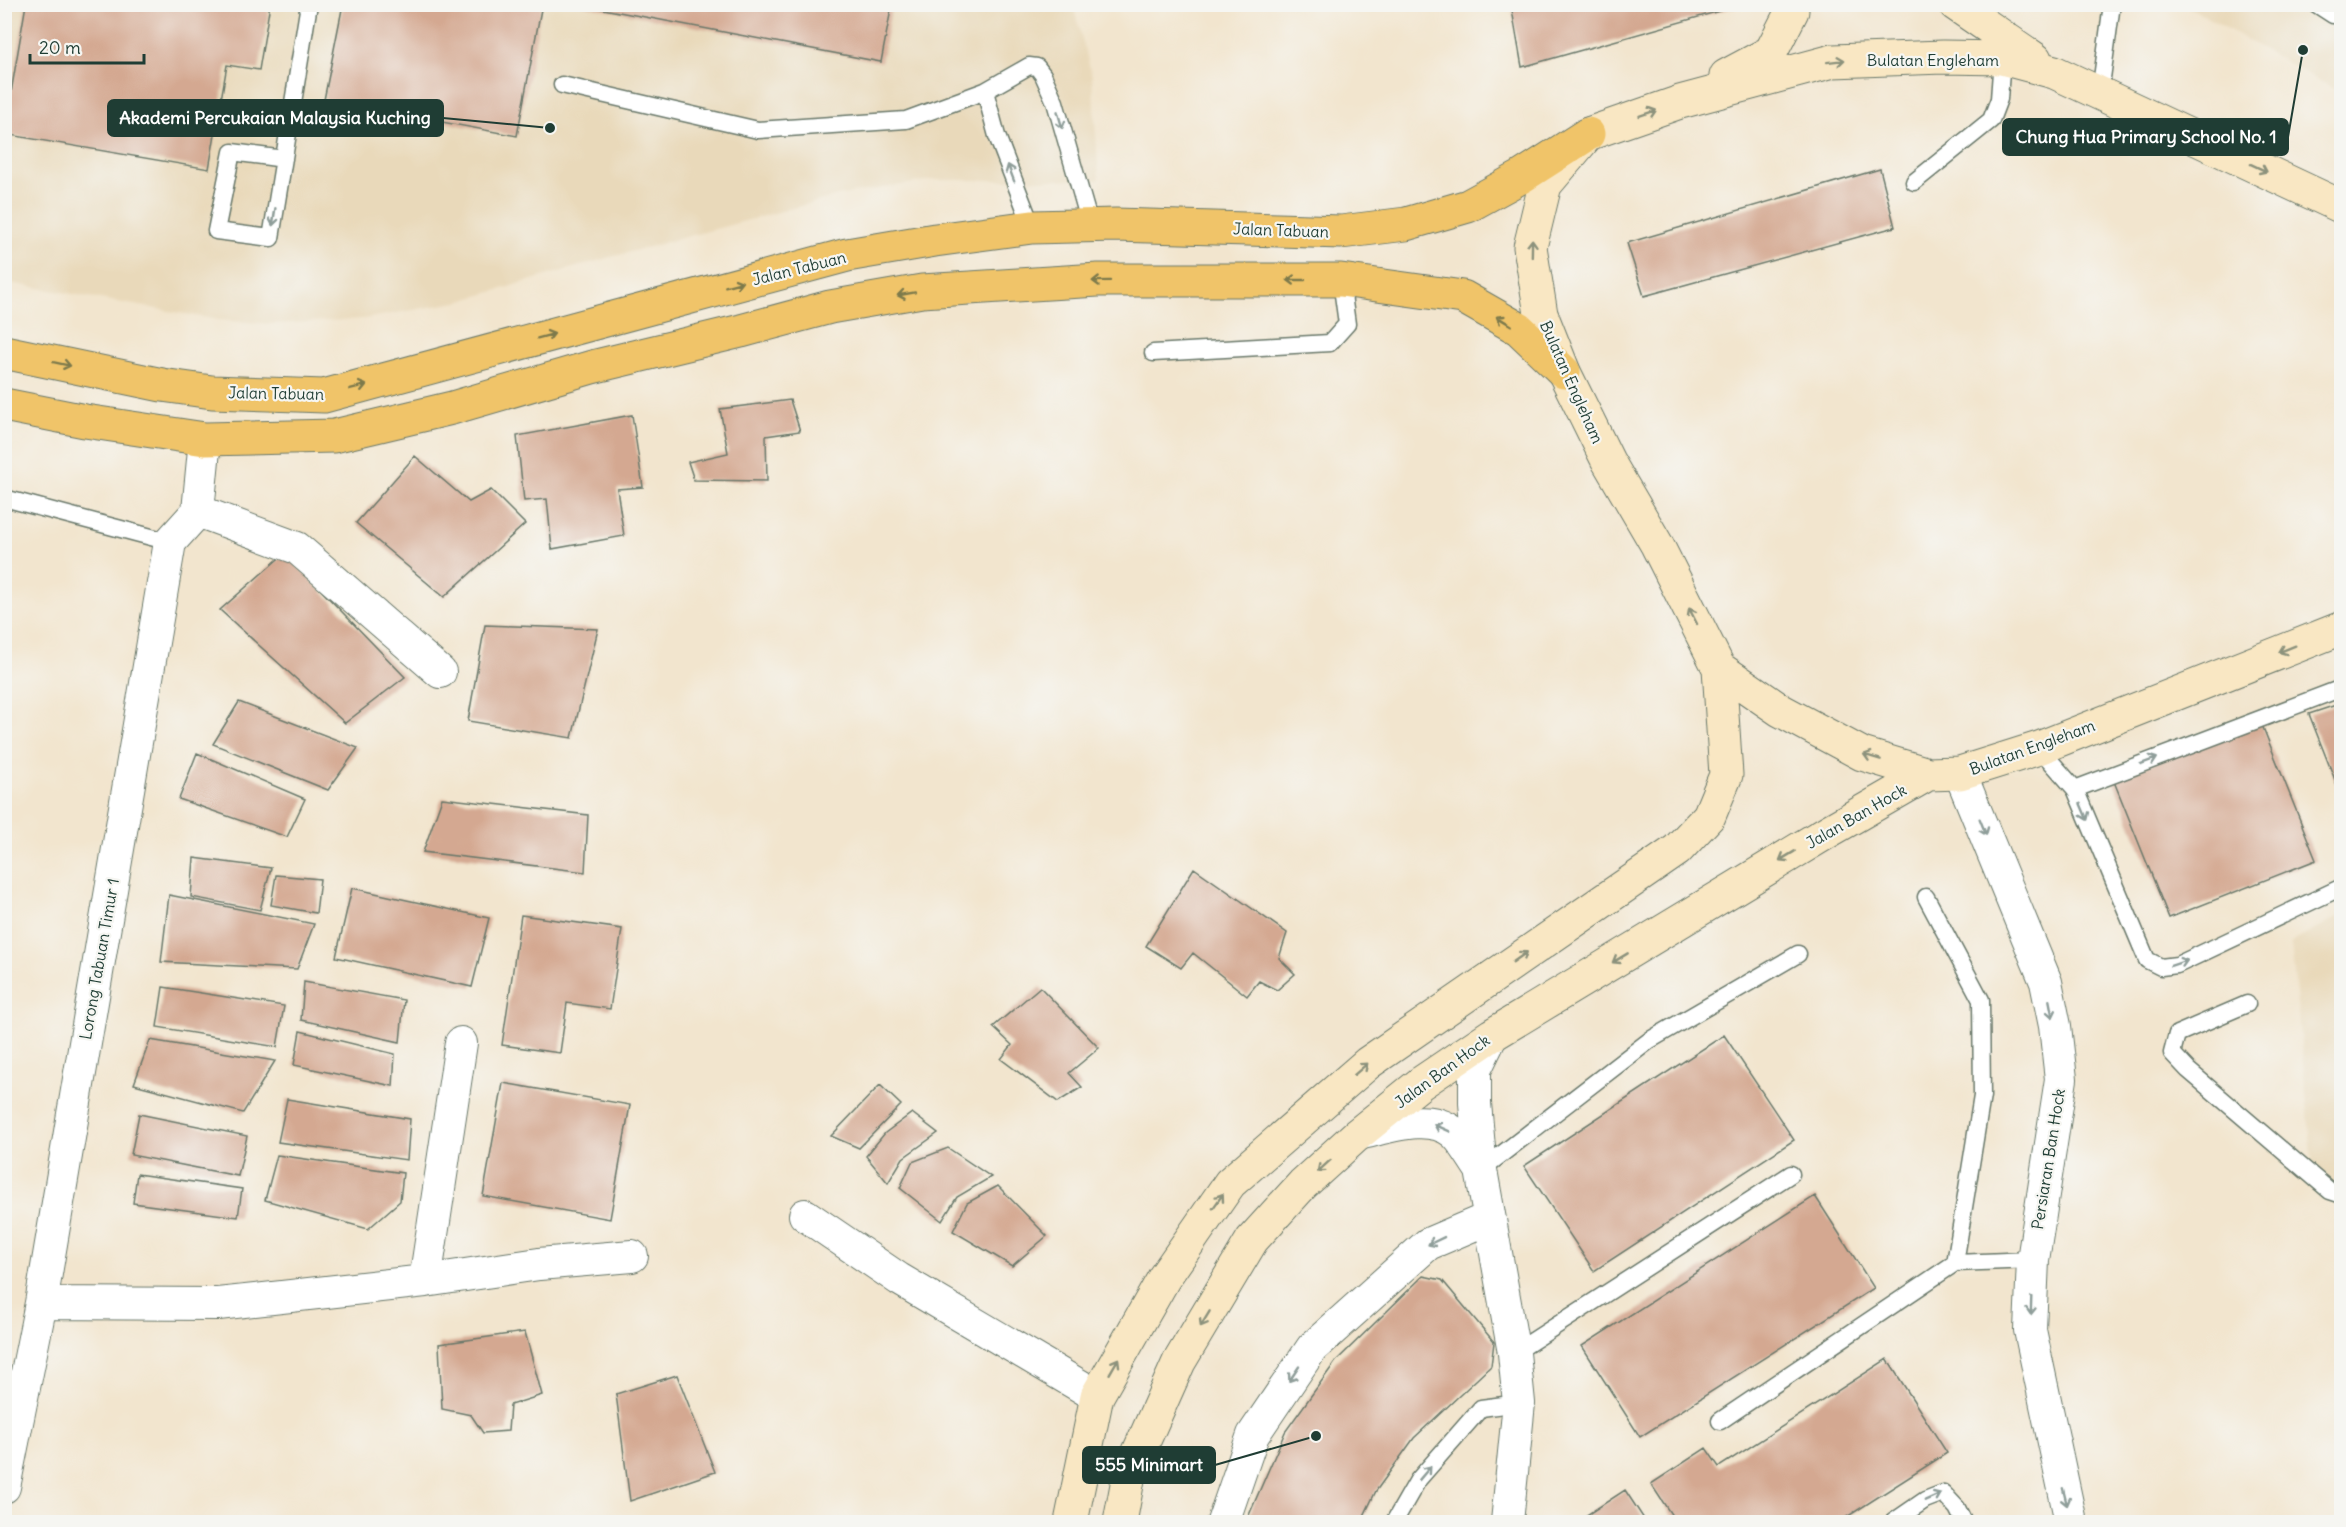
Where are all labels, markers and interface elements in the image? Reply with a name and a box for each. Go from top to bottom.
scale bar [30,27,144,65]
text: 20 m [39,36,81,59]
street label: Bulatan Engleham [1867,50,1999,70]
one-way arrow [1825,56,1845,67]
callout: Akademi Percukaian Malaysia Kuching [108,100,443,136]
text: Akademi Percukaian Malaysia Kuching [119,106,431,129]
one-way arrow [1638,106,1657,117]
one-way arrow [1055,110,1066,129]
callout: Chung Hua Primary School No. 1 [2003,119,2288,155]
text: Chung Hua Primary School No. 1 [2015,125,2277,148]
one-way arrow [2250,162,2268,174]
one-way arrow [1005,164,1016,183]
one-way arrow [269,206,280,226]
street label: Jalan Tabuan [1233,218,1329,242]
one-way arrow [1526,239,1538,258]
street label: Jalan Tabuan [750,247,848,289]
one-way arrow [1286,274,1306,286]
one-way arrow [1091,275,1111,286]
one-way arrow [724,278,743,290]
one-way arrow [897,289,916,300]
one-way arrow [1496,314,1513,326]
street label: Bulatan Engleham [1536,318,1608,446]
one-way arrow [536,330,555,342]
one-way arrow [51,359,71,370]
one-way arrow [348,381,367,392]
street label: Jalan Tabuan [228,382,324,404]
one-way arrow [1687,607,1698,625]
one-way arrow [2278,645,2297,656]
street label: Bulatan Engleham [1966,715,2098,779]
one-way arrow [1863,751,1882,762]
one-way arrow [2139,755,2158,766]
street label: Jalan Ban Hock [1802,779,1910,853]
one-way arrow [2079,802,2090,820]
one-way arrow [1978,817,1989,836]
one-way arrow [1779,851,1796,863]
street label: Lorong Tabuan Timur 1 [75,877,123,1041]
one-way arrow [1511,951,1528,963]
one-way arrow [1612,952,1629,964]
one-way arrow [2169,957,2188,968]
one-way arrow [2046,999,2058,1018]
street label: Jalan Ban Hock [1391,1030,1493,1112]
one-way arrow [1353,1062,1368,1076]
street label: Persiaran Ban Hock [2027,1087,2069,1231]
one-way arrow [1434,1121,1452,1133]
one-way arrow [1316,1159,1331,1173]
one-way arrow [1212,1194,1224,1210]
one-way arrow [1427,1236,1445,1248]
one-way arrow [2026,1296,2037,1316]
one-way arrow [1199,1310,1211,1327]
one-way arrow [1108,1358,1120,1375]
one-way arrow [1288,1365,1300,1381]
callout: 555 Minimart [1083,1447,1215,1483]
text: 555 Minimart [1095,1453,1204,1476]
one-way arrow [1418,1465,1431,1481]
one-way arrow [2060,1488,2071,1507]
one-way arrow [1924,1491,1942,1503]

